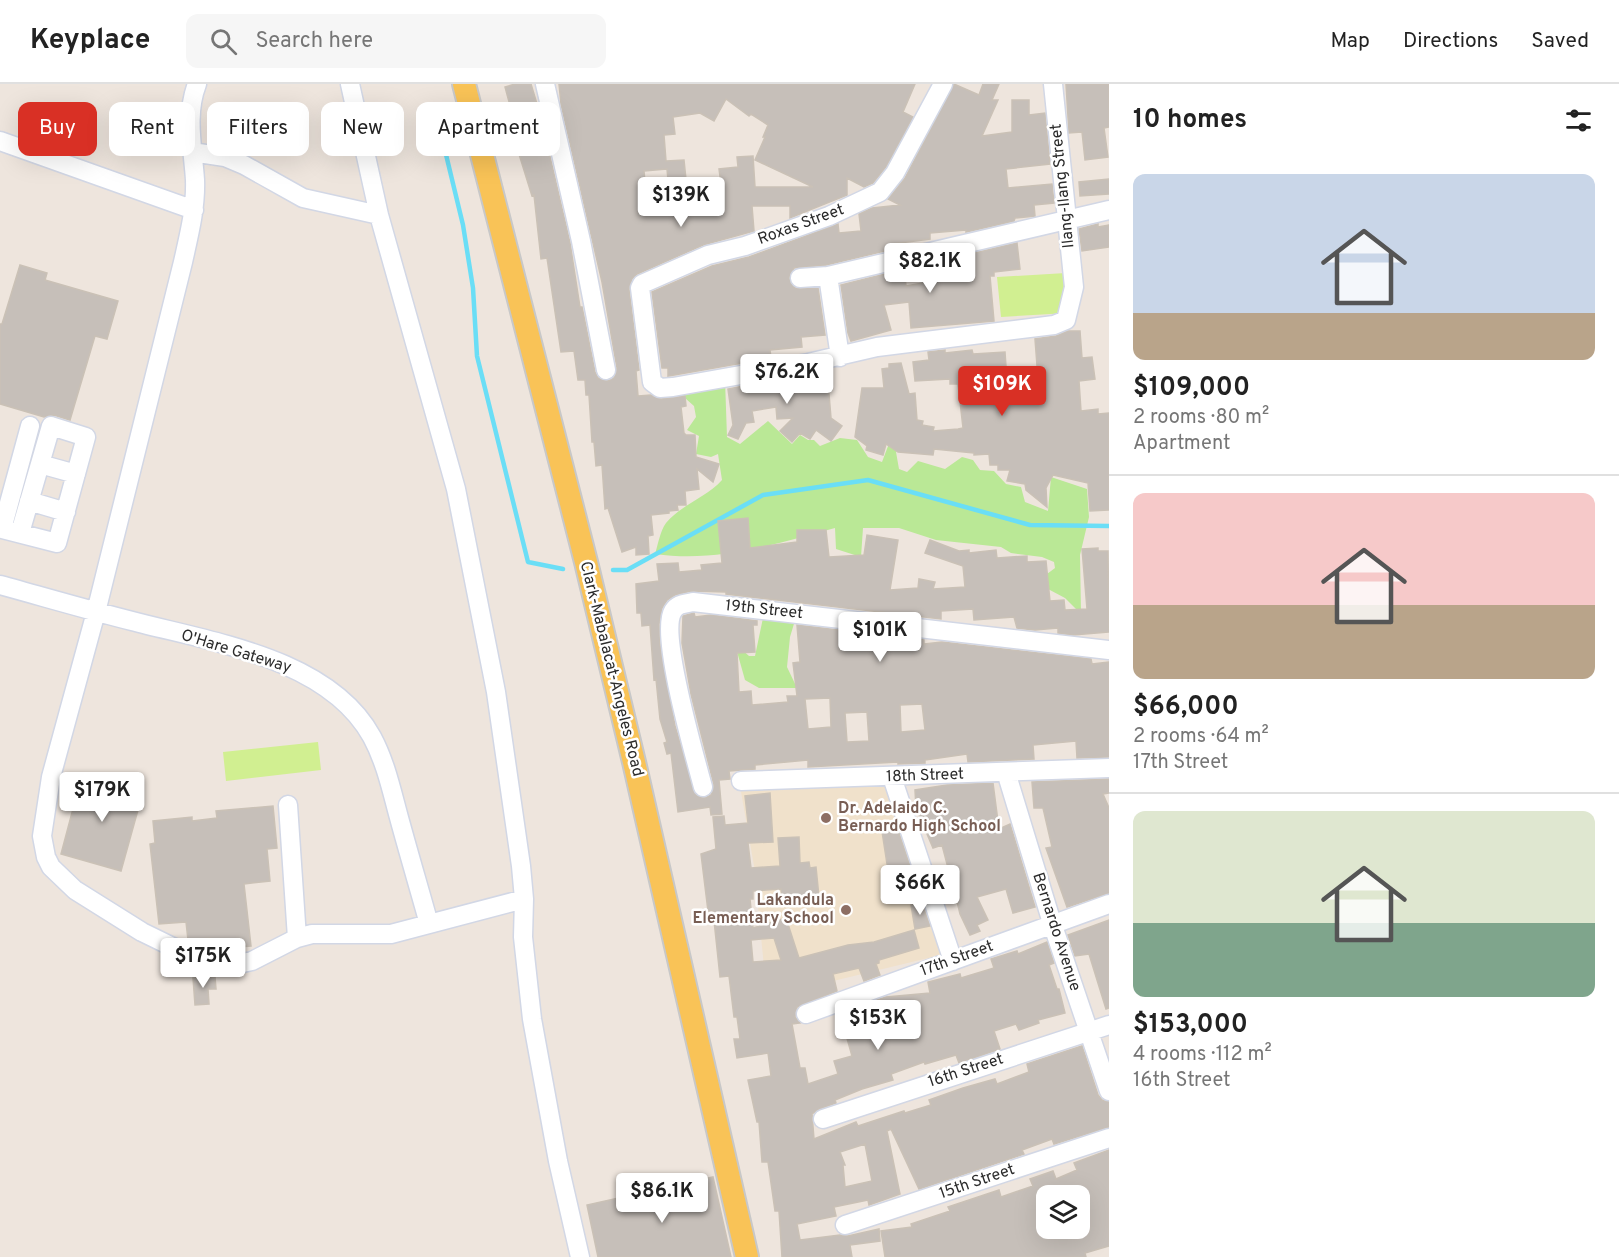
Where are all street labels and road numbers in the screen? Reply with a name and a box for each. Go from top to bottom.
street label: Ilang-Ilang Street [1047,123,1079,249]
street label: Roxas Street [755,200,847,250]
street label: Clark-Mabalacat-Angeles Road [575,559,647,779]
street label: 19th Street [724,596,804,624]
street label: O'Hare Gateway [178,626,294,678]
street label: 18th Street [886,765,964,787]
street label: Bernardo Avenue [1027,870,1085,994]
street label: 17th Street [918,937,996,981]
street label: 16th Street [926,1049,1006,1093]
street label: 15th Street [937,1160,1017,1204]

